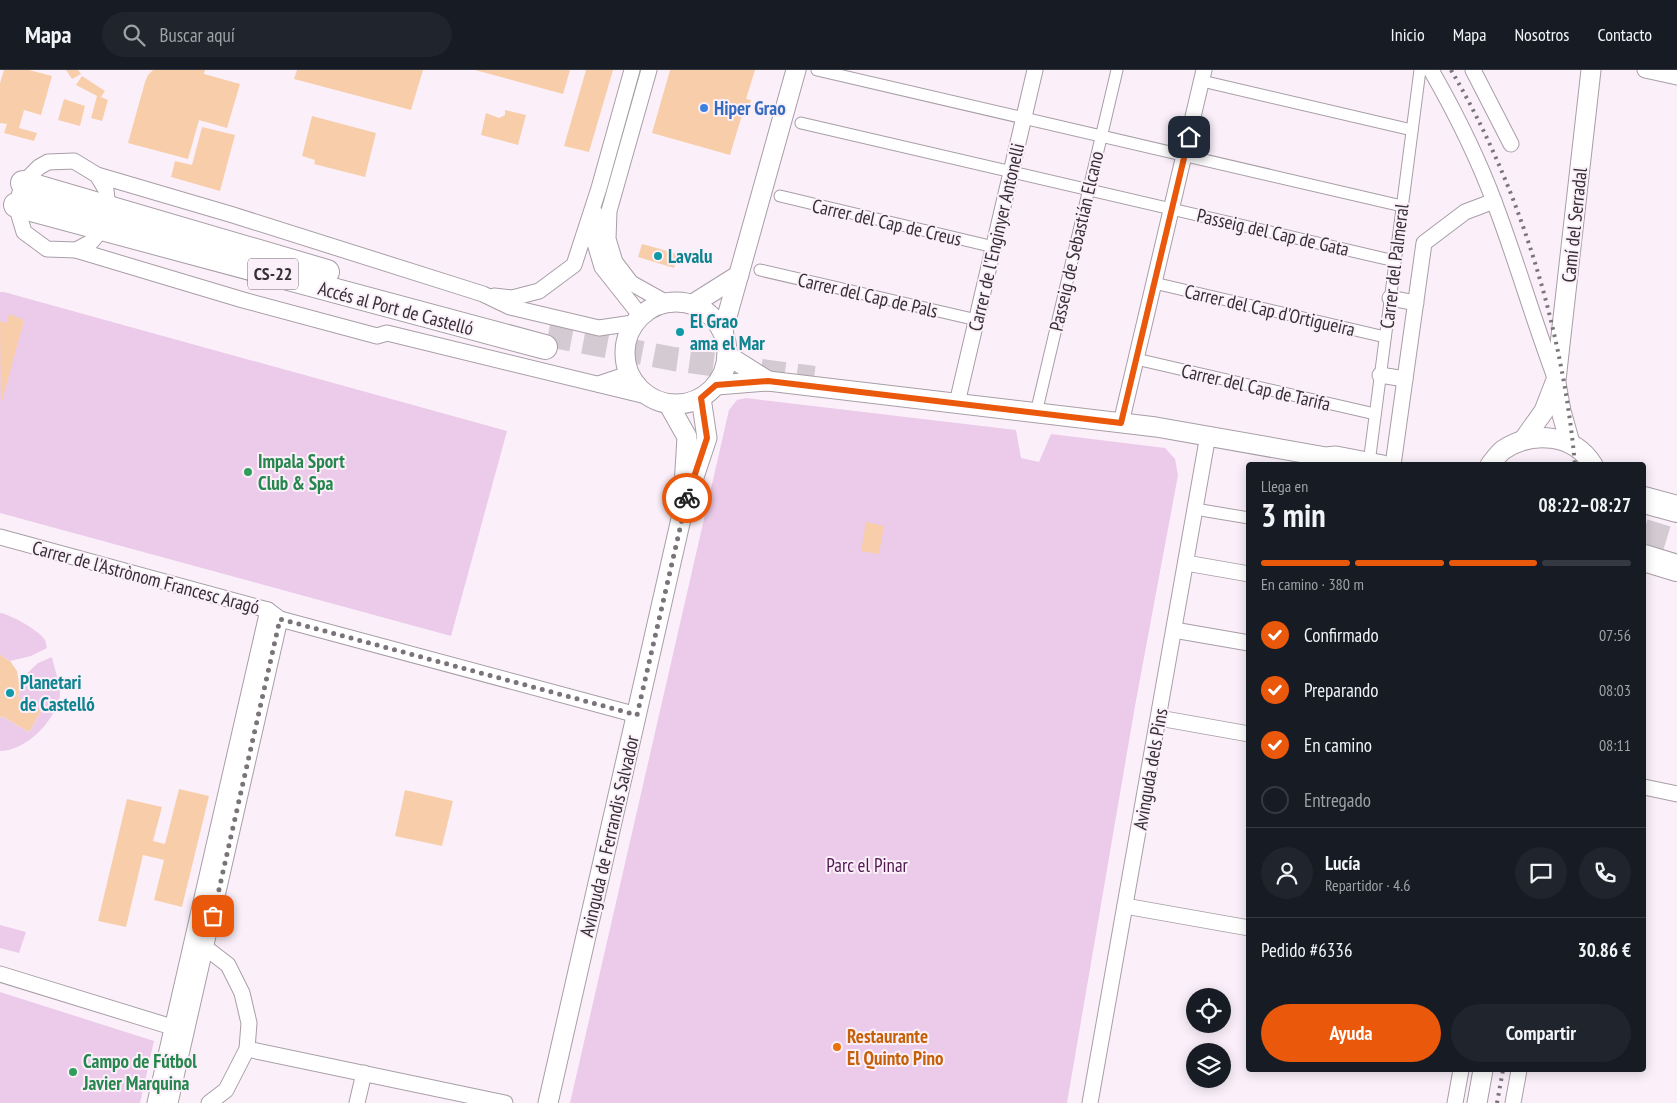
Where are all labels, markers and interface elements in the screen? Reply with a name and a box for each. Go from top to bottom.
search box [102,12,452,57]
text: Mapa [25,19,72,50]
icon: search [120,21,148,49]
text: Buscar aquí [160,23,235,47]
text: Inicio [1391,23,1425,46]
text: Mapa [1453,23,1486,46]
text: Nosotros [1514,23,1569,46]
text: Contacto [1597,23,1652,46]
place label: Hiper Grao [714,96,786,120]
marker: Hiper Grao [698,102,710,114]
pin [1168,116,1210,158]
icon: home [1175,123,1203,151]
street label: Carrer de l'Enginyer Antonelli [963,141,1029,333]
street label: Passeig de Sebastián Elcano [1044,149,1108,333]
street label: Camí del Serradal [1556,166,1592,284]
street label: Carrer del Cap de Creus [810,193,964,251]
street label: Carrer del Palmeral [1374,202,1414,330]
street label: Passeig del Cap de Gata [1195,203,1351,261]
place label: Lavalu [668,244,712,268]
marker: Lavalu [652,250,664,262]
road number: CS-22 [248,258,298,290]
street label: Carrer del Cap de Pals [796,267,940,323]
street label: Accés al Port de Castelló [316,276,476,340]
street label: Carrer del Cap d'Ortigueira [1182,279,1358,341]
place label: El Grao ama el Mar [690,309,765,355]
marker: El Grao ama el Mar [674,326,686,338]
street label: Carrer del Cap de Tarifa [1179,358,1333,416]
place label: Impala Sport Club & Spa [258,449,345,495]
marker: Impala Sport Club & Spa [242,466,254,478]
courier [662,473,712,523]
text: Llega en [1261,476,1308,496]
icon: bike [673,484,701,512]
text: 08:22–08:27 [1538,493,1631,517]
text: 3 min [1261,494,1326,536]
street label: Carrer de l'Astrònom Francesc Aragó [30,535,262,619]
text: En camino · 380 m [1261,574,1364,594]
icon: check [1261,621,1289,649]
text: Confirmado [1304,623,1379,647]
text: 07:56 [1599,625,1631,645]
place label: Planetari de Castelló [20,670,95,716]
icon: check [1261,676,1289,704]
text: Preparando [1304,678,1379,702]
text: 08:03 [1599,680,1631,700]
marker: Planetari de Castelló [4,687,16,699]
street label: Avinguda dels Pins [1128,706,1172,832]
icon: check [1261,731,1289,759]
street label: Avinguda de Ferrandis Salvador [574,732,644,939]
text: En camino [1304,733,1372,757]
text: 08:11 [1599,735,1631,755]
text: Entregado [1304,788,1371,812]
button: person [1261,847,1313,899]
button: chat [1515,847,1567,899]
button: phone [1579,847,1631,899]
text: Lucía [1325,851,1360,875]
park label: Parc el Pinar [826,853,909,877]
text: Repartidor · 4.6 [1325,875,1410,895]
pin [192,895,234,937]
icon: bag [199,902,227,930]
text: Pedido #6336 [1261,938,1352,962]
text: 30.86 € [1578,938,1631,962]
map controls [1186,988,1231,1088]
button: locate [1186,988,1231,1033]
button: Ayuda [1261,1004,1441,1062]
button: Compartir [1451,1004,1631,1062]
place label: Restaurante El Quinto Pino [847,1024,943,1070]
marker: Restaurante El Quinto Pino [831,1041,843,1053]
button: layers [1186,1043,1231,1088]
place label: Campo de Fútbol Javier Marquina [82,1049,197,1095]
marker: Campo de Fútbol Javier Marquina [67,1066,79,1078]

